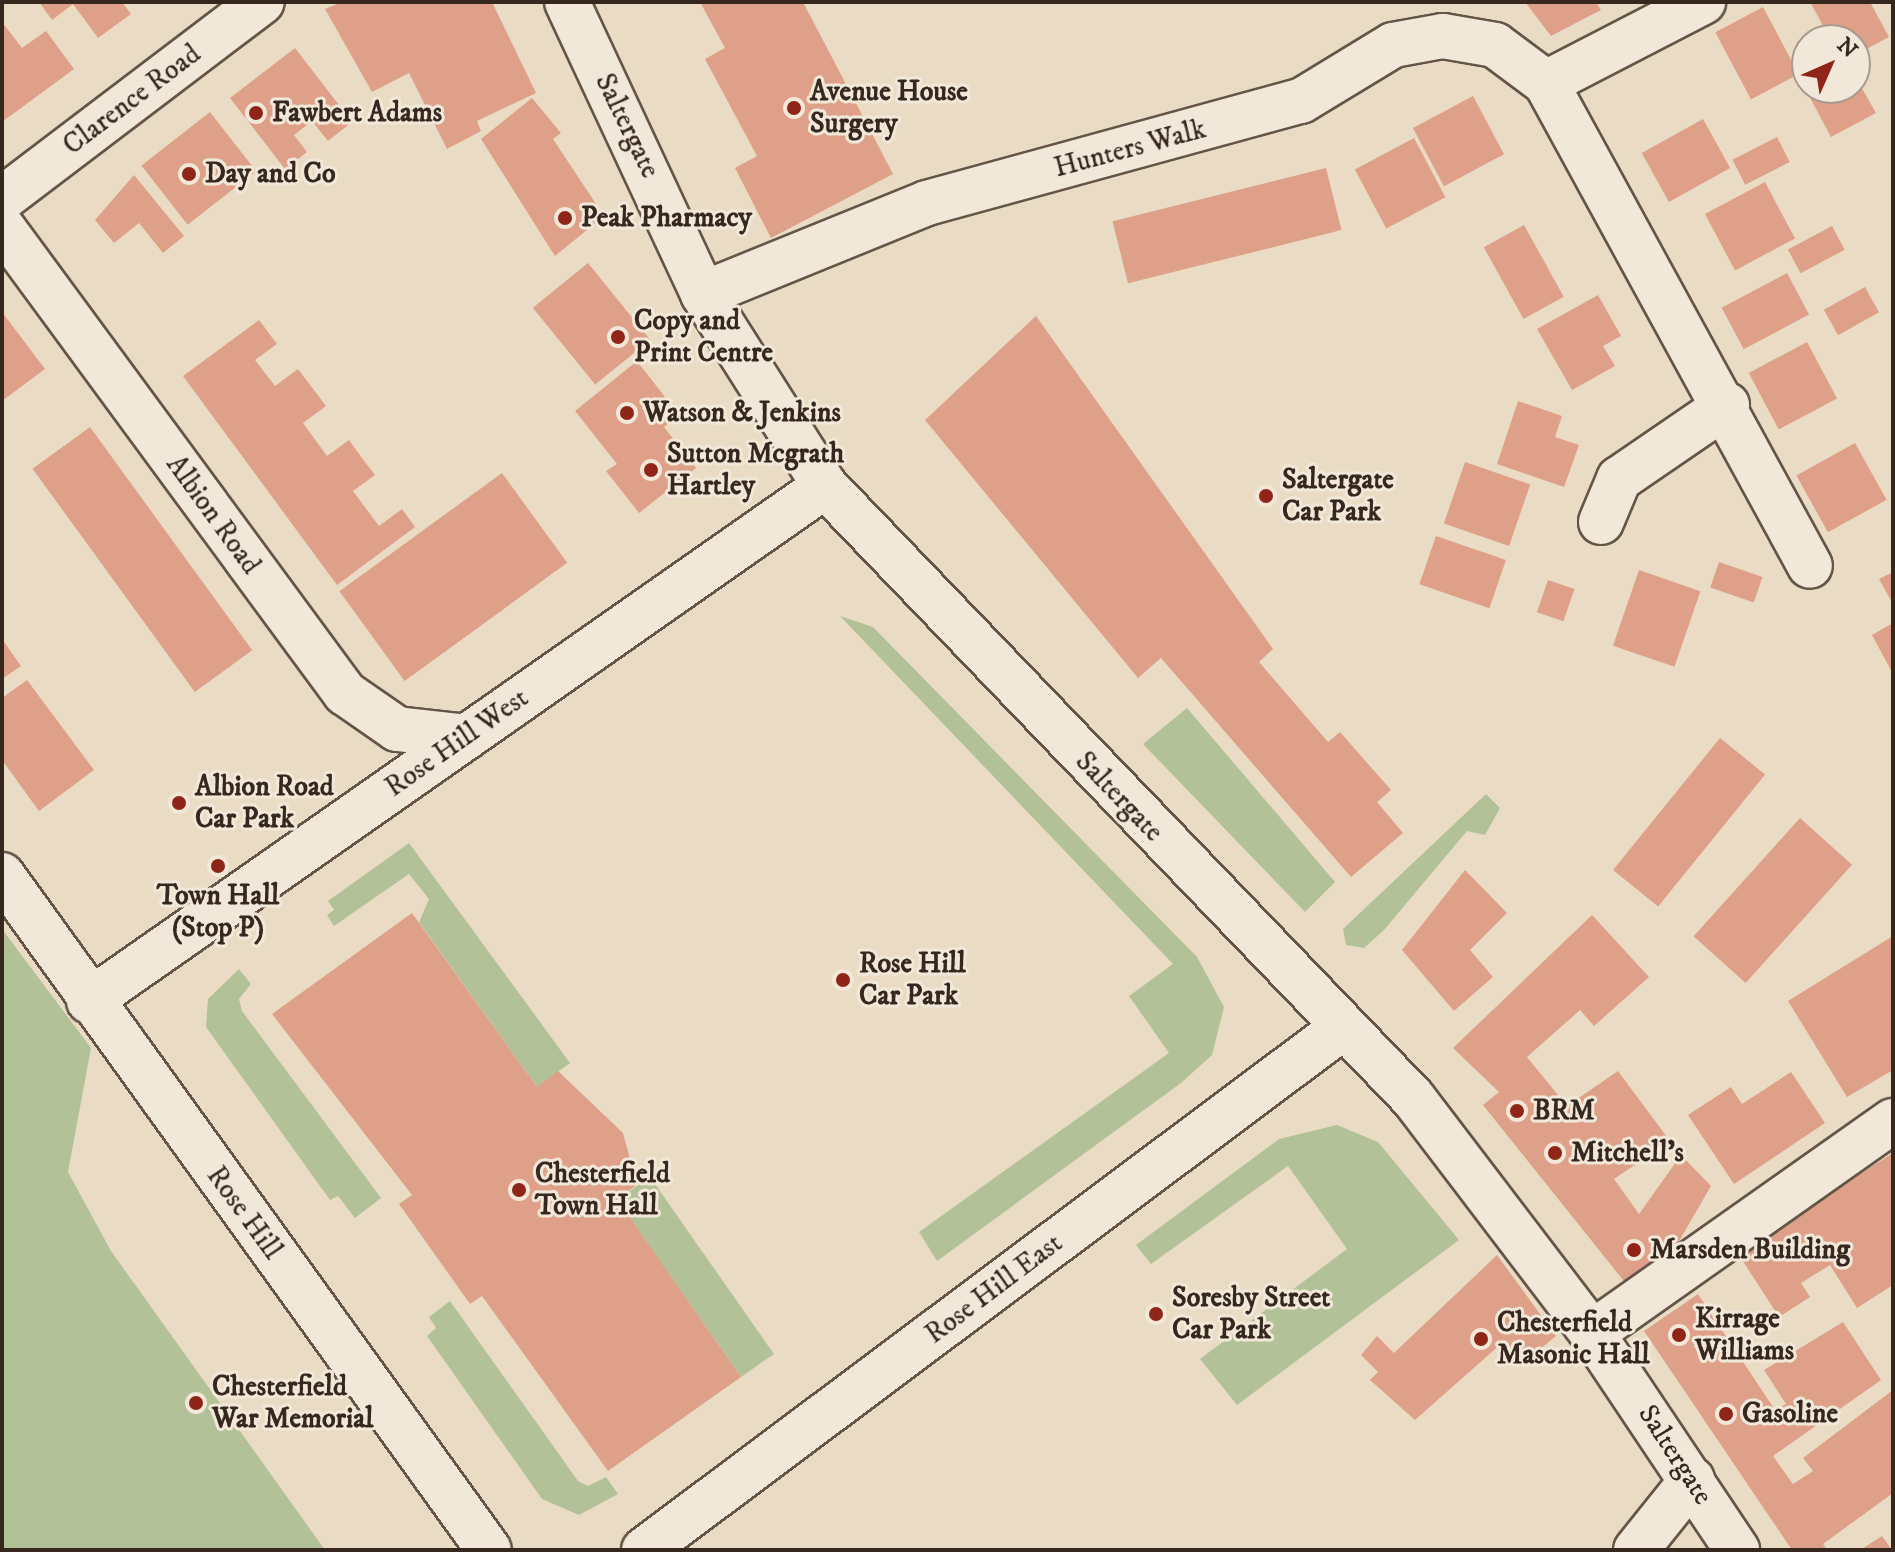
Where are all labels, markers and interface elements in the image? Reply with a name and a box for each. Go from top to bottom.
north arrow [1791,24,1871,104]
text: N [1831,32,1863,64]
street label: Clarence Road [57,38,207,162]
street label: Saltergate [587,68,667,184]
place label: Avenue House Surgery [810,75,968,141]
place label: Fawbert Adams [272,96,442,130]
marker: Avenue House Surgery [785,99,803,117]
marker: Fawbert Adams [247,104,265,122]
street label: Hunters Walk [1051,113,1209,185]
place label: Day and Co [205,157,336,191]
marker: Day and Co [180,165,198,183]
place label: Peak Pharmacy [581,201,752,235]
marker: Peak Pharmacy [556,209,574,227]
place label: Copy and Print Centre [634,304,773,370]
marker: Copy and Print Centre [609,328,627,346]
place label: Watson & Jenkins [643,396,841,430]
marker: Watson & Jenkins [618,404,636,422]
place label: Sutton Mcgrath Hartley [667,437,844,503]
street label: Albion Road [159,449,267,581]
marker: Sutton Mcgrath Hartley [642,461,660,479]
place label: Saltergate Car Park [1282,463,1394,529]
marker: Saltergate Car Park [1257,487,1275,505]
street label: Rose Hill West [379,681,535,805]
street label: Saltergate [1068,745,1170,849]
place label: Albion Road Car Park [195,770,334,836]
marker: Albion Road Car Park [170,794,188,812]
marker: Town Hall (Stop P) [209,857,227,875]
place label: Town Hall (Stop P) [157,879,279,945]
place label: Rose Hill Car Park [859,947,966,1013]
marker: Rose Hill Car Park [834,971,852,989]
place label: BRM [1533,1094,1595,1128]
marker: BRM [1508,1102,1526,1120]
place label: Mitchell's [1571,1136,1684,1170]
marker: Mitchell's [1546,1144,1564,1162]
place label: Chesterfield Town Hall [535,1157,670,1223]
street label: Rose Hill [199,1160,289,1266]
marker: Chesterfield Town Hall [510,1181,528,1199]
street label: Rose Hill East [919,1227,1069,1351]
place label: Marsden Building [1650,1233,1850,1267]
marker: Marsden Building [1625,1241,1643,1259]
place label: Soresby Street Car Park [1172,1281,1330,1347]
place label: Kirrage Williams [1695,1302,1794,1368]
marker: Soresby Street Car Park [1147,1305,1165,1323]
place label: Chesterfield Masonic Hall [1497,1306,1650,1372]
marker: Kirrage Williams [1670,1326,1688,1344]
marker: Chesterfield Masonic Hall [1472,1330,1490,1348]
place label: Chesterfield War Memorial [212,1370,373,1436]
marker: Chesterfield War Memorial [187,1394,205,1412]
place label: Gasoline [1742,1397,1838,1431]
street label: Saltergate [1630,1399,1720,1511]
marker: Gasoline [1717,1405,1735,1423]

